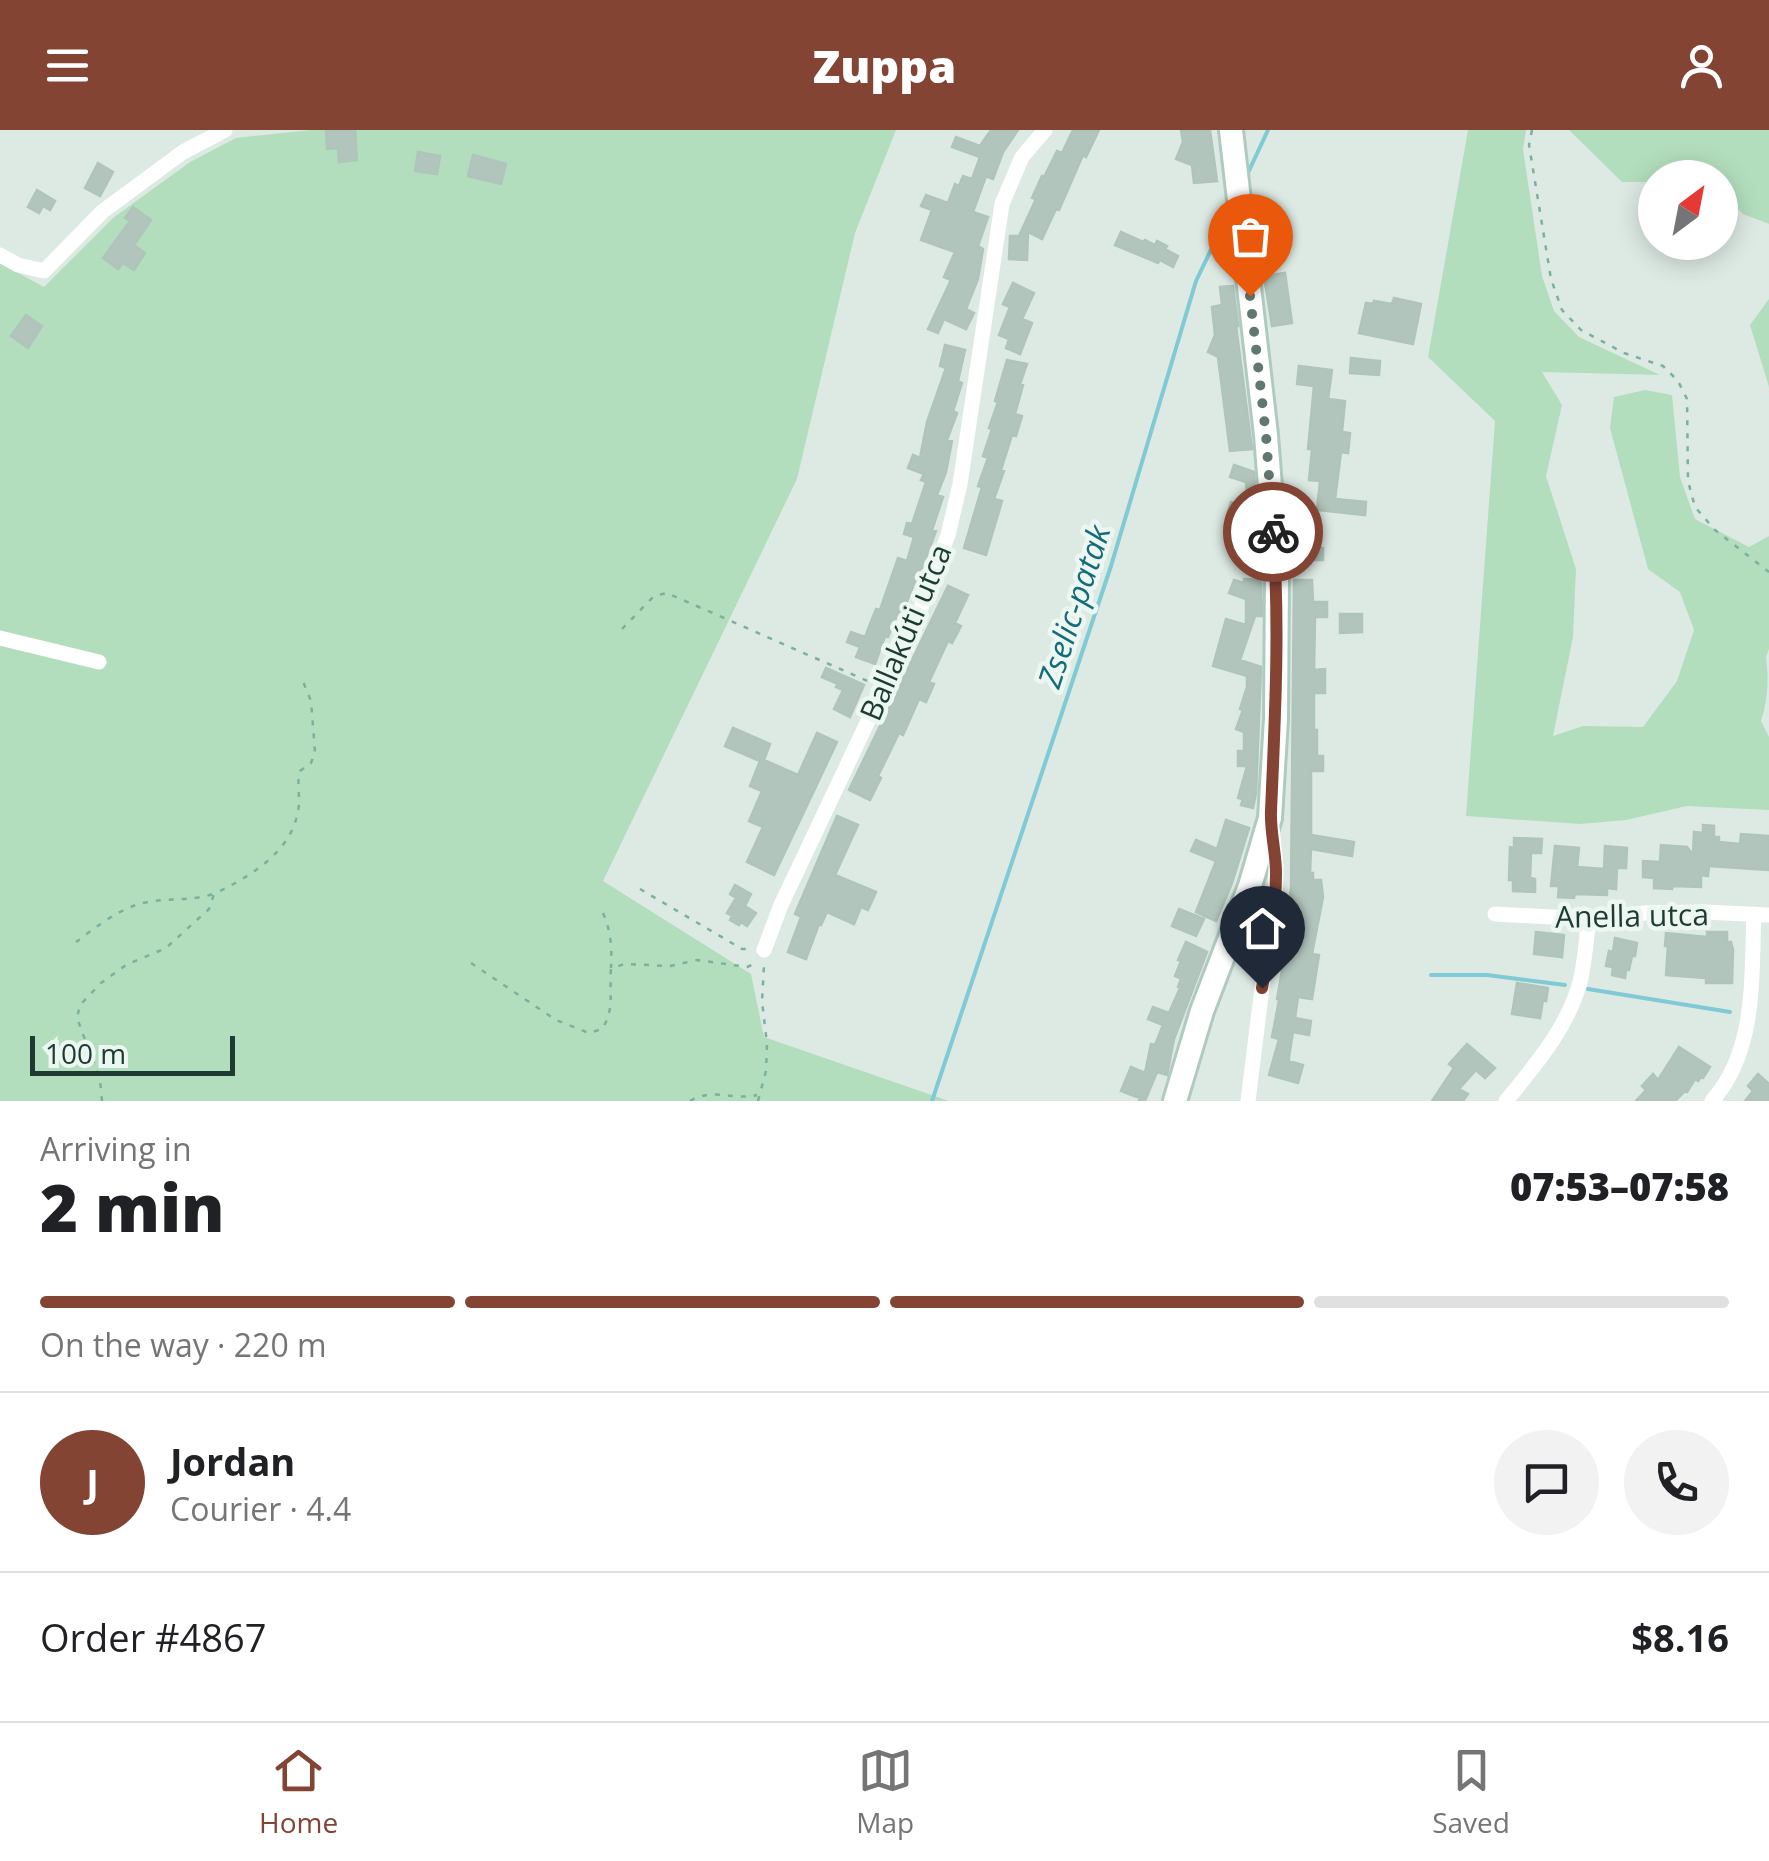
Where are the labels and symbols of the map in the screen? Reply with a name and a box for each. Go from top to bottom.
north arrow [1638,160,1738,260]
pin [1208,194,1293,297]
courier [1223,482,1323,582]
water label: Zselic-patak [1026,518,1120,694]
street label: Ballakúti utca [849,537,961,727]
pin [1220,886,1305,989]
street label: Anella utca [1555,893,1709,937]
scale bar [30,1031,235,1076]

